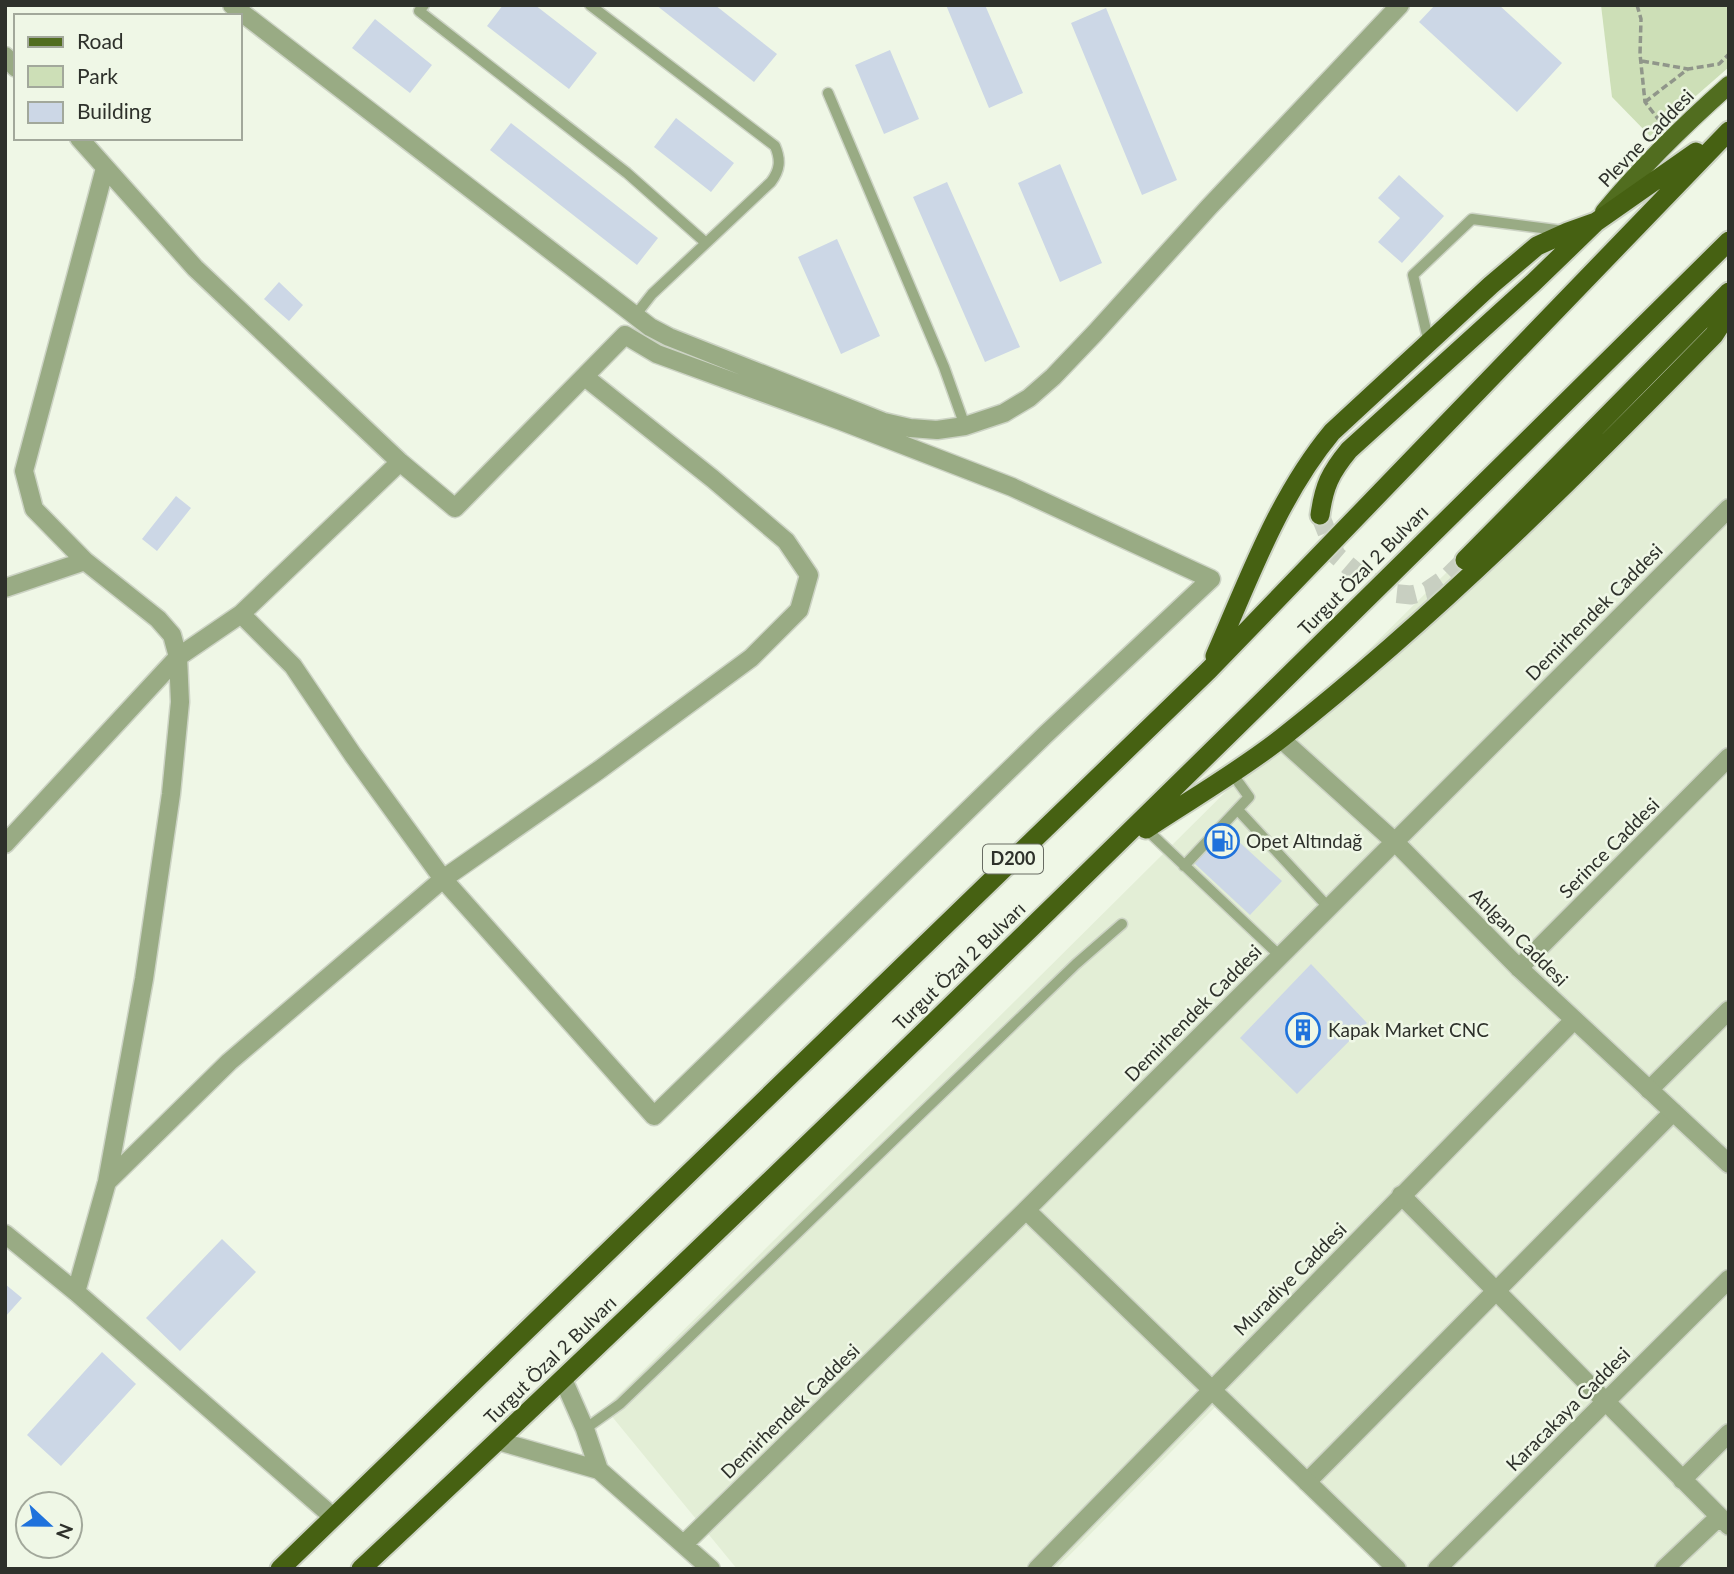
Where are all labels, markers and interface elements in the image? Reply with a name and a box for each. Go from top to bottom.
legend [14,14,242,140]
text: Road [77,28,124,53]
text: Park [77,63,118,88]
street label: Plevne Caddesi [1593,84,1698,191]
text: Building [77,98,152,123]
street label: Turgut Özal 2 Bulvarı [1293,500,1433,640]
street label: Demirhendek Caddesi [1520,538,1667,685]
street label: Serince Caddesi [1554,793,1664,903]
fuel station icon: Opet Altındağ [1203,822,1241,860]
place label: Opet Altındağ [1246,829,1362,852]
road number: D200 [983,844,1043,874]
street label: Atılgan Caddesi [1465,883,1573,991]
street label: Turgut Özal 2 Bulvarı [888,897,1029,1035]
street label: Demirhendek Caddesi [1119,939,1266,1086]
building icon: Kapak Market CNC [1284,1011,1322,1049]
place label: Kapak Market CNC [1328,1018,1489,1041]
street label: Muradiye Caddesi [1228,1217,1351,1340]
street label: Turgut Özal 2 Bulvarı [479,1291,620,1429]
street label: Demirhendek Caddesi [715,1338,864,1483]
street label: Karacakaya Caddesi [1501,1342,1634,1475]
north arrow [14,1490,84,1560]
text: N [52,1520,79,1543]

